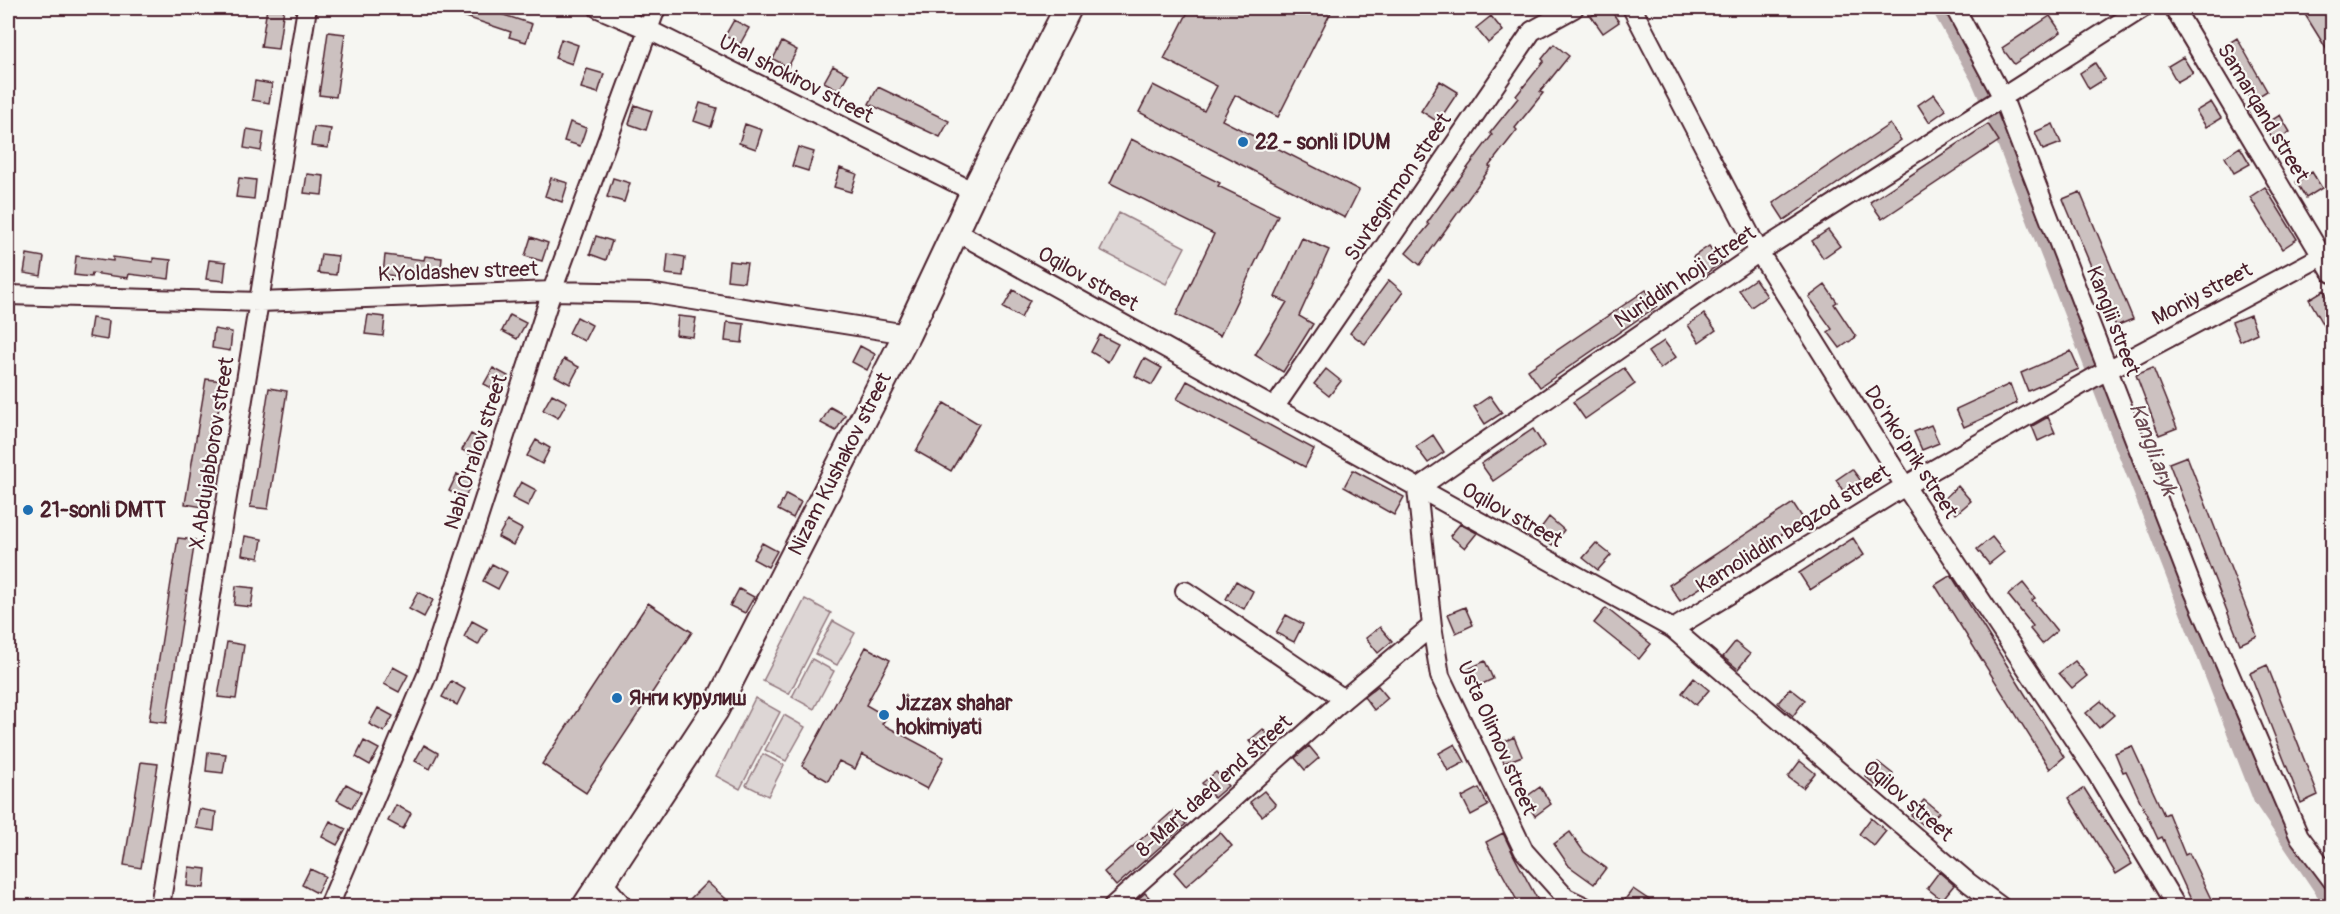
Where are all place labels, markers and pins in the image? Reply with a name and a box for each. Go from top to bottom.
place label: 22 - sonli IDUM [1255,129,1390,156]
marker: 22 - sonli IDUM [1236,135,1250,149]
place label: 21-sonli DMTT [40,497,166,524]
marker: 21-sonli DMTT [21,503,35,517]
place label: Янги курулиш [629,685,747,712]
place label: Jizzax shahar hokimiyati [896,690,1013,741]
marker: Янги курулиш [610,691,624,705]
marker: Jizzax shahar hokimiyati [877,708,891,722]

